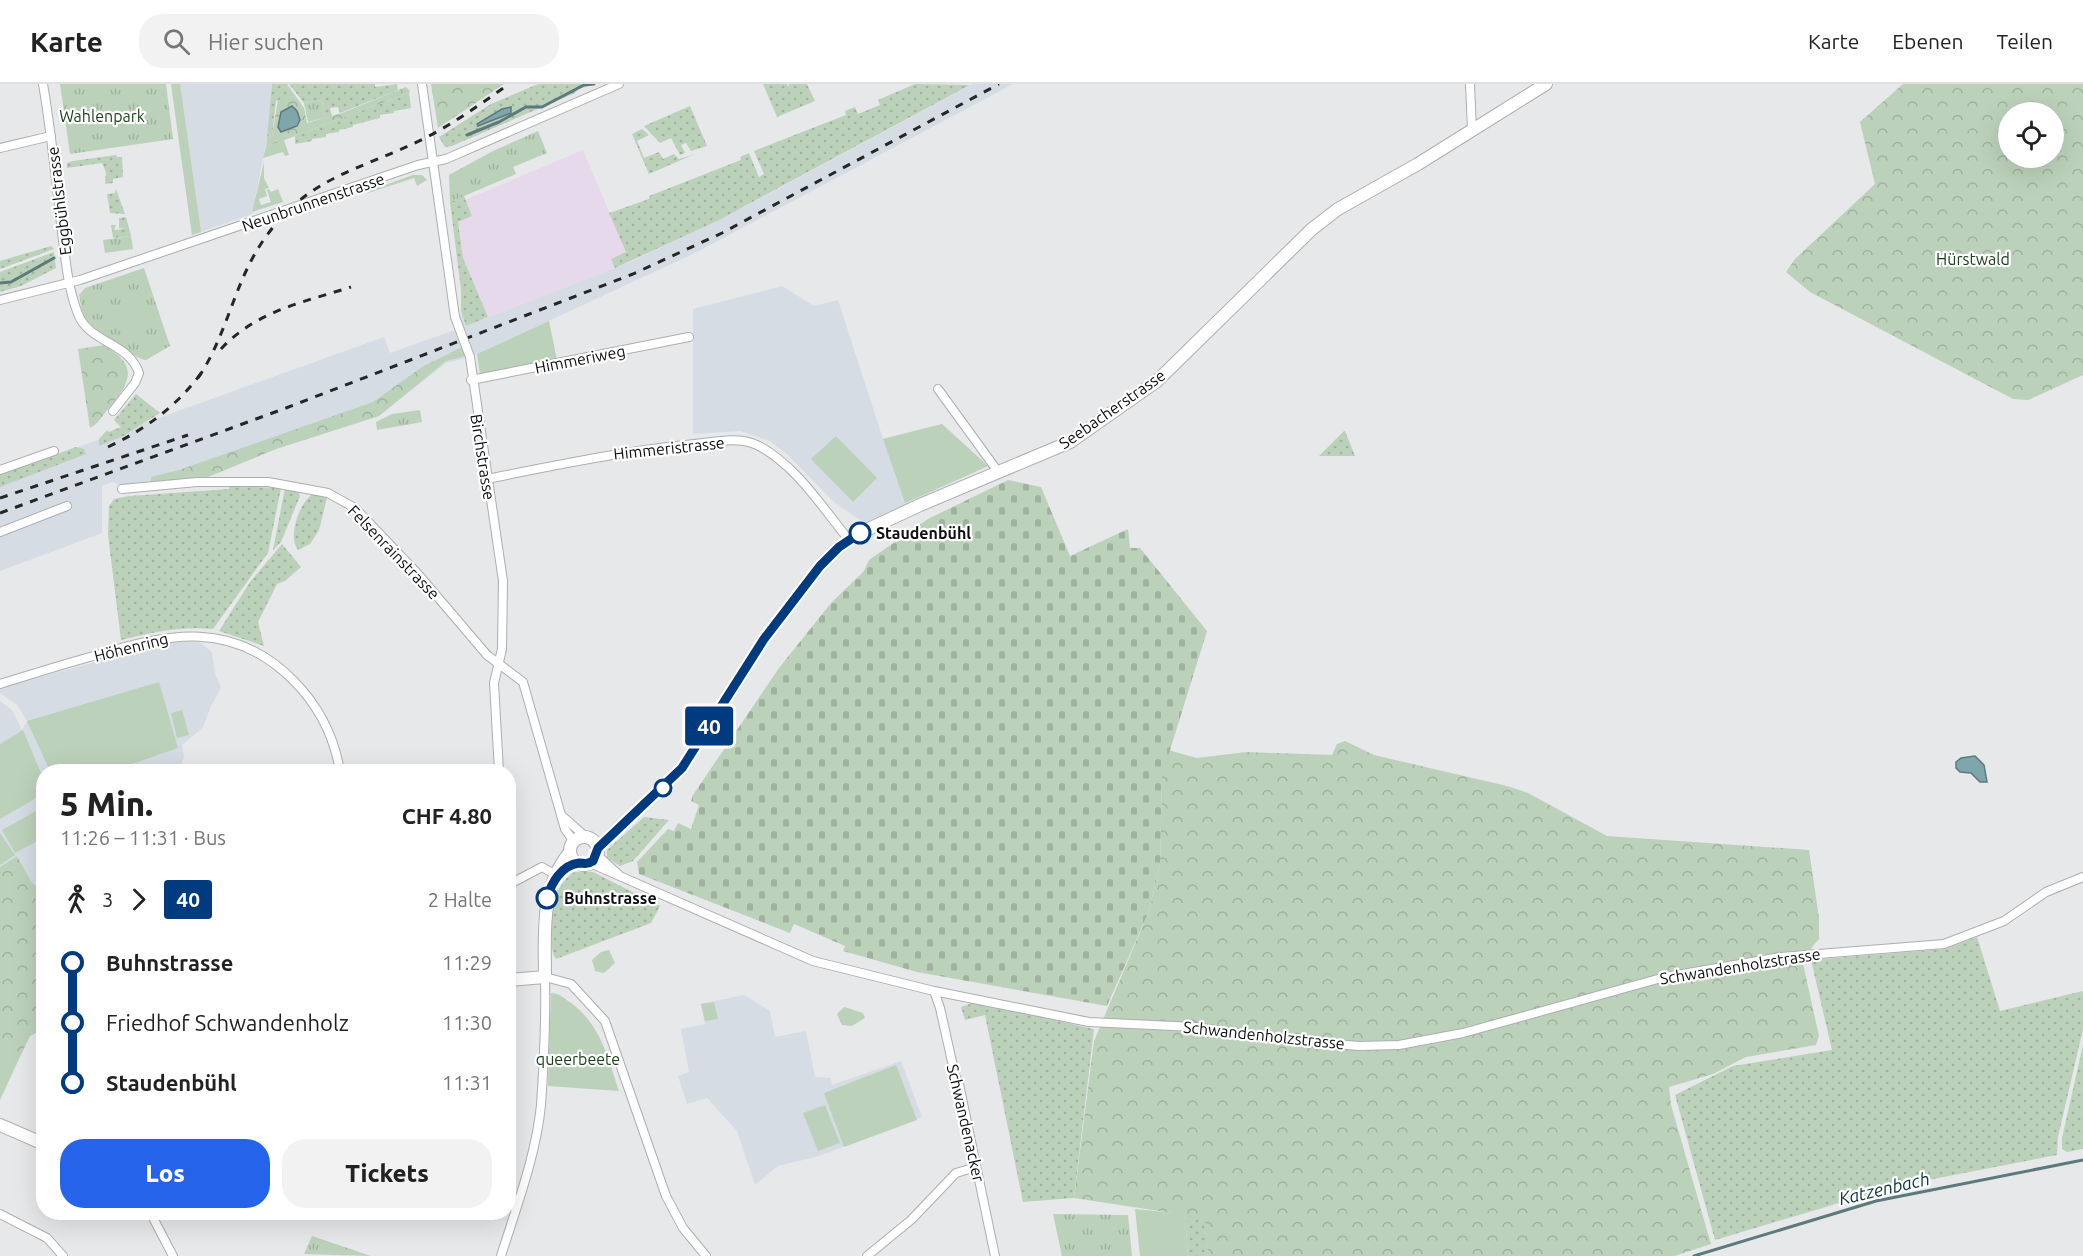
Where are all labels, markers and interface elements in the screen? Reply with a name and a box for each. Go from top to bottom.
search box [139,14,559,68]
icon: search [160,25,193,58]
text: Karte [30,26,103,57]
text: Hier suchen [208,29,324,54]
text: Karte [1808,29,1859,53]
text: Ebenen [1892,29,1964,53]
text: Teilen [1997,29,2053,53]
map controls [1998,102,2064,168]
button: locate [1998,102,2064,168]
park label: Wahlenpark [59,107,145,125]
street label: Eggbühlstrasse [43,146,75,256]
street label: Neunbrunnenstrasse [239,169,387,235]
park label: Hürstwald [1936,250,2010,268]
street label: Himmeriweg [533,341,627,377]
street label: Seebacherstrasse [1056,366,1168,452]
street label: Birchstrasse [467,413,499,501]
street label: Himmeristrasse [613,433,725,463]
street label: Felsenrainstrasse [345,501,443,603]
marker: Staudenbühl [849,522,871,544]
place label: Staudenbühl [876,524,971,542]
street label: Höhenring [92,629,170,665]
line badge: 40 [682,706,736,746]
text: 40 [697,714,721,738]
unlabelled marker [654,779,672,797]
text: 5 Min. [60,785,153,822]
text: CHF 4.80 [402,803,492,828]
text: 11:26 – 11:31 · Bus [60,826,226,849]
icon: walk [60,883,93,916]
icon: forward [122,883,155,916]
text: 40 [176,887,200,911]
marker: Buhnstrasse [536,887,558,909]
text: 3 [102,888,113,911]
text: 2 Halte [428,888,492,911]
place label: Buhnstrasse [564,889,657,907]
street label: Schwandenholzstrasse [1658,944,1822,988]
text: Buhnstrasse [106,950,233,975]
text: 11:29 [442,951,492,974]
text: Friedhof Schwandenholz [106,1010,349,1035]
text: 11:30 [442,1011,492,1034]
street label: Schwandenholzstrasse [1182,1018,1346,1052]
park label: queerbeete [536,1050,620,1068]
street label: Schwandenacker [944,1062,988,1184]
text: Staudenbühl [106,1070,237,1095]
text: 11:31 [442,1071,492,1094]
button: Los [60,1139,270,1208]
button: Tickets [282,1139,492,1208]
water label: Katzenbach [1837,1168,1931,1208]

